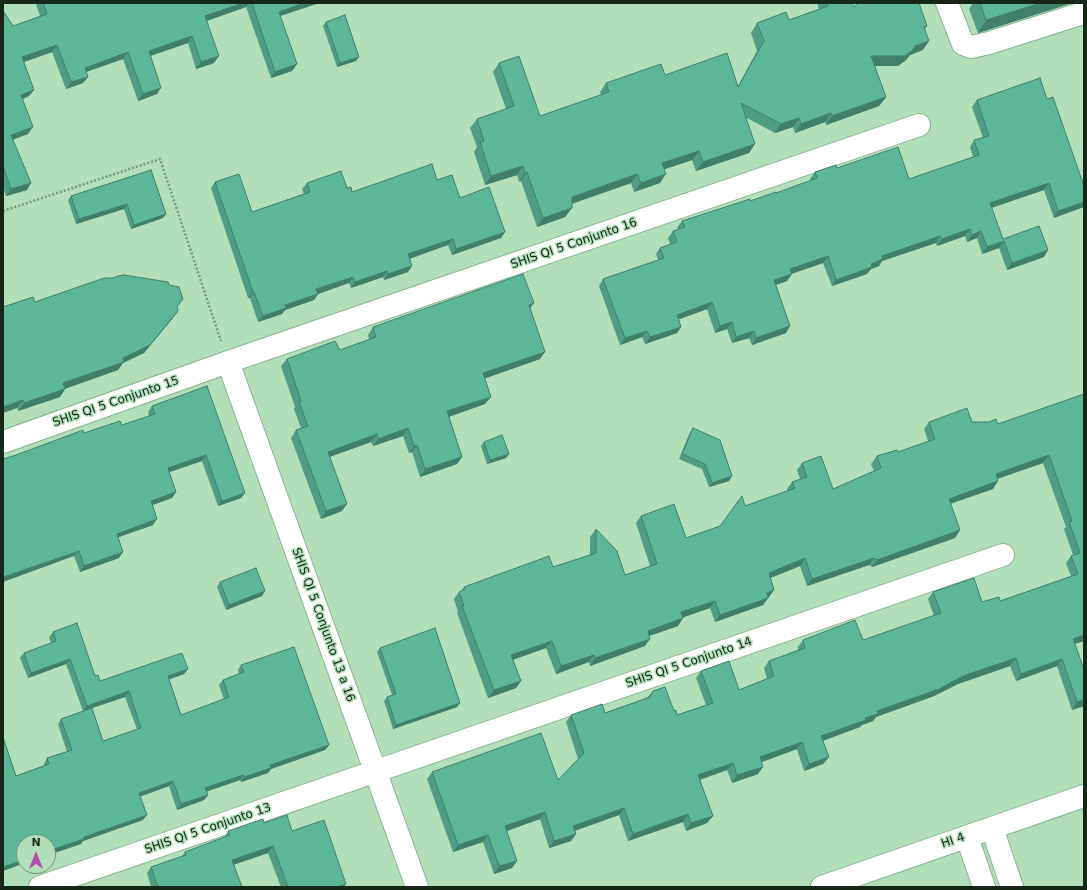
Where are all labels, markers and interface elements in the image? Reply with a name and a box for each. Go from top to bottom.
street label: SHIS QI 5 Conjunto 16 [509,216,639,272]
street label: SHIS QI 5 Conjunto 15 [51,374,181,430]
street label: SHIS QI 5 Conjunto 13 a 16 [288,546,358,704]
street label: SHIS QI 5 Conjunto 14 [624,635,754,691]
street label: SHIS QI 5 Conjunto 13 [143,801,273,857]
street label: HI 4 [939,830,967,852]
north arrow [16,834,56,874]
text: N [31,836,41,849]

